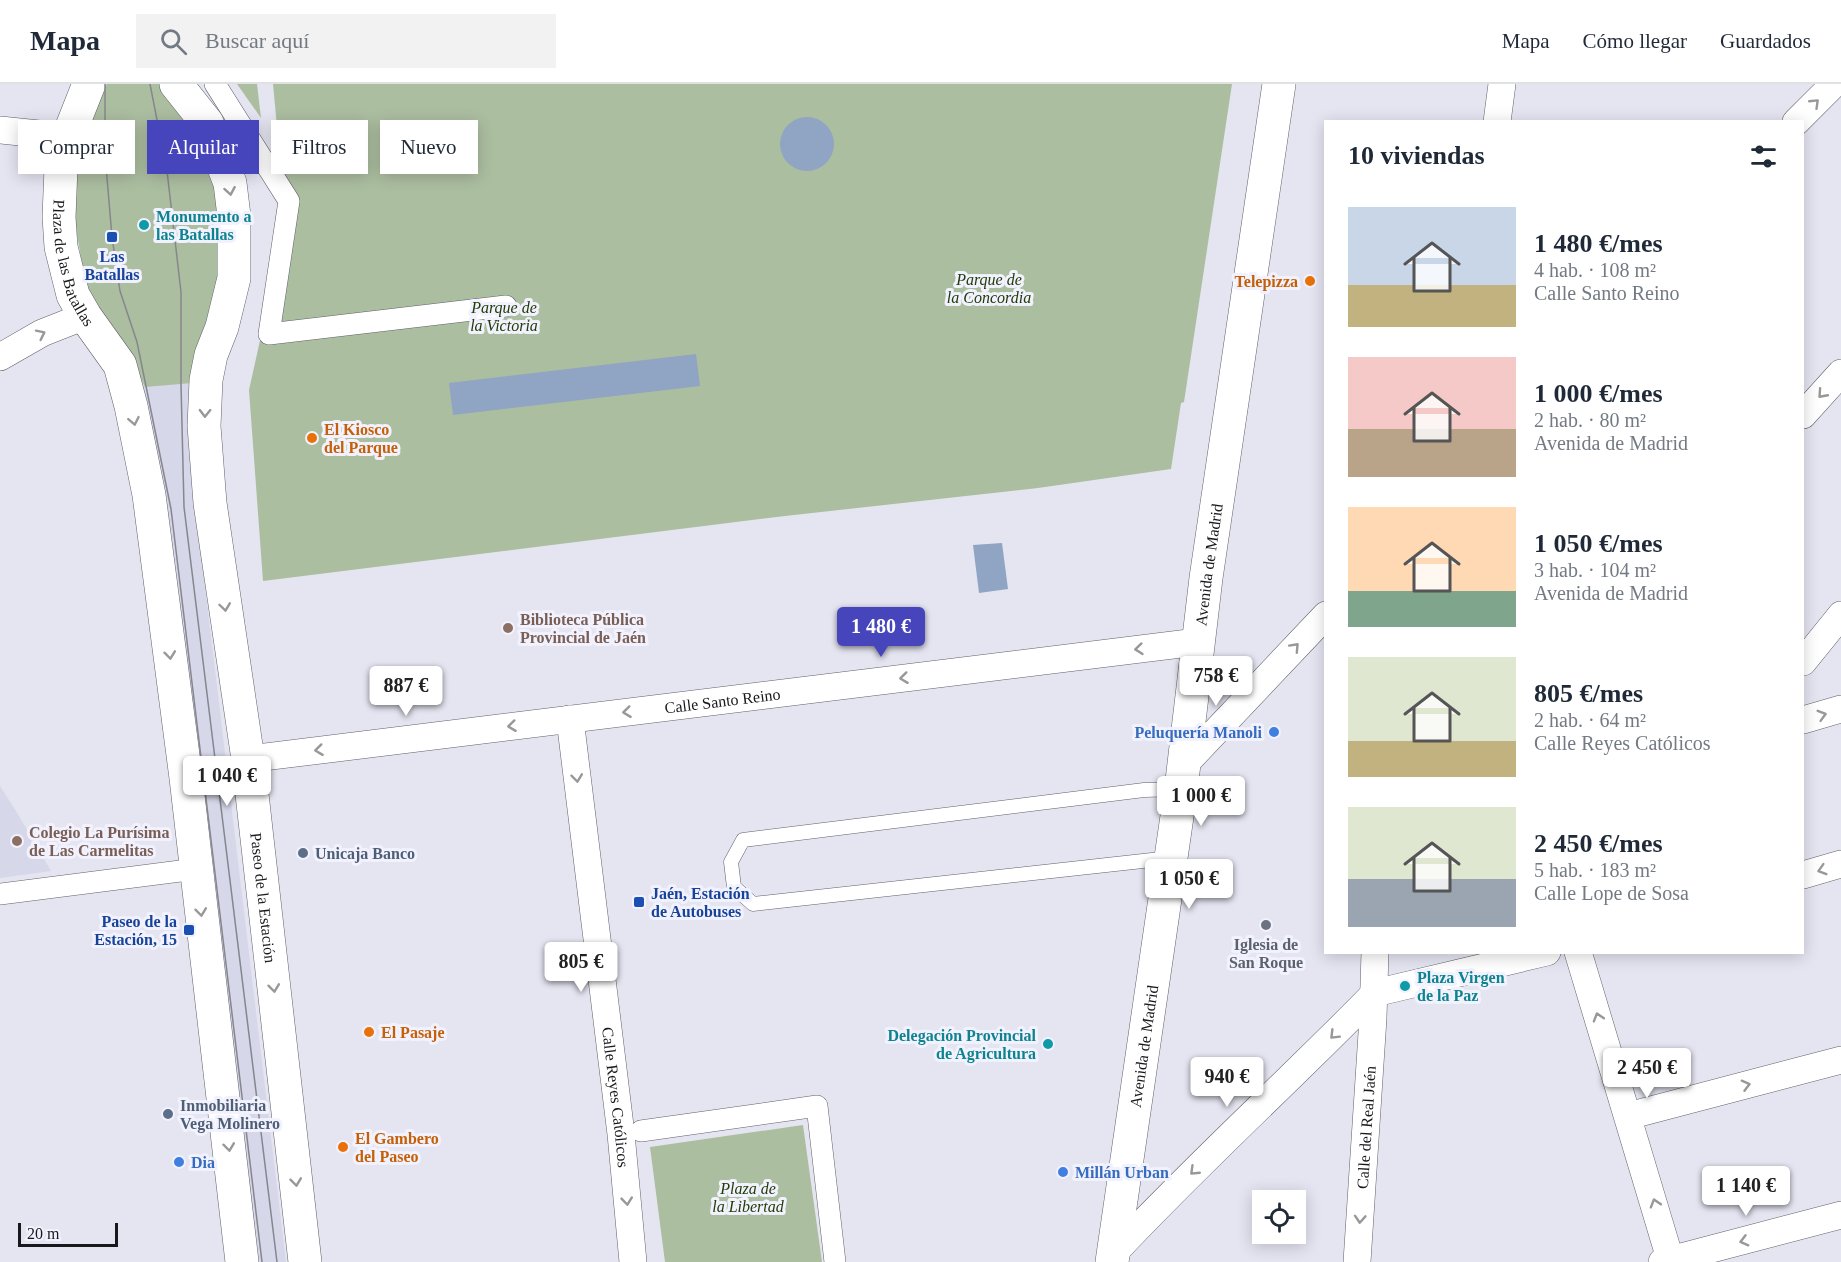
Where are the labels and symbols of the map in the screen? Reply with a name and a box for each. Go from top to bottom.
one-way arrow [1808,99,1819,110]
one-way arrow [224,186,236,195]
street label: Plaza de las Batallas [50,199,97,329]
place label: Monumento a las Batallas [156,208,252,243]
marker: Monumento a las Batallas [137,218,151,232]
marker: Las Batallas [105,230,119,244]
place label: Las Batallas [84,248,140,283]
park label: Parque de la Concordia [947,271,1031,306]
place label: Telepizza [1235,273,1298,291]
marker: Telepizza [1303,274,1317,288]
park label: Parque de la Victoria [470,299,538,334]
one-way arrow [35,330,46,342]
one-way arrow [1818,387,1829,398]
one-way arrow [198,409,211,418]
one-way arrow [127,416,140,426]
place label: El Kiosco del Parque [324,421,398,457]
marker: El Kiosco del Parque [305,431,319,445]
street label: Avenida de Madrid [1192,502,1226,627]
one-way arrow [219,602,231,612]
pin: 1 480 € [826,607,936,658]
place label: Biblioteca Pública Provincial de Jaén [520,611,646,646]
marker: Biblioteca Pública Provincial de Jaén [501,621,515,635]
one-way arrow [1135,642,1144,654]
one-way arrow [1288,643,1299,654]
one-way arrow [163,651,176,660]
pin: 758 € [1174,656,1258,707]
pin: 887 € [364,666,448,717]
one-way arrow [899,671,909,683]
street label: Calle Santo Reino [664,685,781,717]
one-way arrow [623,706,632,718]
one-way arrow [1816,710,1827,722]
one-way arrow [508,720,517,732]
place label: Peluquería Manoli [1134,724,1263,742]
marker: Peluquería Manoli [1267,725,1281,739]
one-way arrow [314,743,323,756]
pin: 1 040 € [172,756,282,807]
one-way arrow [571,773,583,782]
pin: 1 000 € [1146,776,1256,827]
place label: Colegio La Purísima de Las Carmelitas [29,824,169,859]
street label: Paseo de la Estación [247,832,279,964]
marker: Colegio La Purísima de Las Carmelitas [10,834,24,848]
place label: Unicaja Banco [315,845,415,863]
marker: Unicaja Banco [296,846,310,860]
pin: 1 050 € [1134,859,1244,910]
one-way arrow [1817,862,1828,875]
place label: Jaén, Estación de Autobuses [651,885,750,920]
marker: Jaén, Estación de Autobuses [632,895,646,909]
one-way arrow [194,907,206,916]
place label: Paseo de la Estación, 15 [94,913,177,948]
marker: Iglesia de San Roque [1259,918,1273,932]
marker: Paseo de la Estación, 15 [182,923,196,937]
place label: Iglesia de San Roque [1229,936,1303,972]
pin: 805 € [539,942,623,993]
place label: Plaza Virgen de la Paz [1417,969,1505,1004]
marker: Plaza Virgen de la Paz [1398,979,1412,993]
one-way arrow [267,983,279,992]
street label: Avenida de Madrid [1127,984,1161,1109]
one-way arrow [1593,1012,1605,1023]
place label: El Pasaje [381,1024,445,1042]
marker: El Pasaje [362,1025,376,1039]
street label: Calle Reyes Católicos [599,1026,632,1168]
place label: Delegación Provincial de Agricultura [887,1027,1037,1063]
one-way arrow [1330,1027,1341,1038]
marker: Delegación Provincial de Agricultura [1041,1037,1055,1051]
pin: 2 450 € [1592,1048,1702,1099]
pin: 940 € [1185,1057,1269,1108]
street label: Calle del Real Jaén [1354,1065,1379,1189]
one-way arrow [1740,1080,1751,1092]
place label: Inmobiliaria Vega Molinero [180,1097,280,1133]
marker: Inmobiliaria Vega Molinero [161,1107,175,1121]
place label: El Gambero del Paseo [355,1130,439,1165]
marker: El Gambero del Paseo [336,1140,350,1154]
one-way arrow [222,1142,235,1152]
place label: Dia [191,1154,215,1171]
marker: Dia [172,1155,186,1169]
place label: Millán Urban [1075,1164,1169,1181]
one-way arrow [1191,1164,1201,1175]
marker: Millán Urban [1056,1165,1070,1179]
pin: 1 140 € [1691,1166,1801,1217]
one-way arrow [289,1177,302,1186]
park label: Plaza de la Libertad [712,1180,785,1215]
one-way arrow [620,1196,633,1205]
one-way arrow [1650,1199,1662,1209]
one-way arrow [1354,1214,1367,1223]
scale bar [18,1220,118,1248]
one-way arrow [1739,1233,1749,1246]

